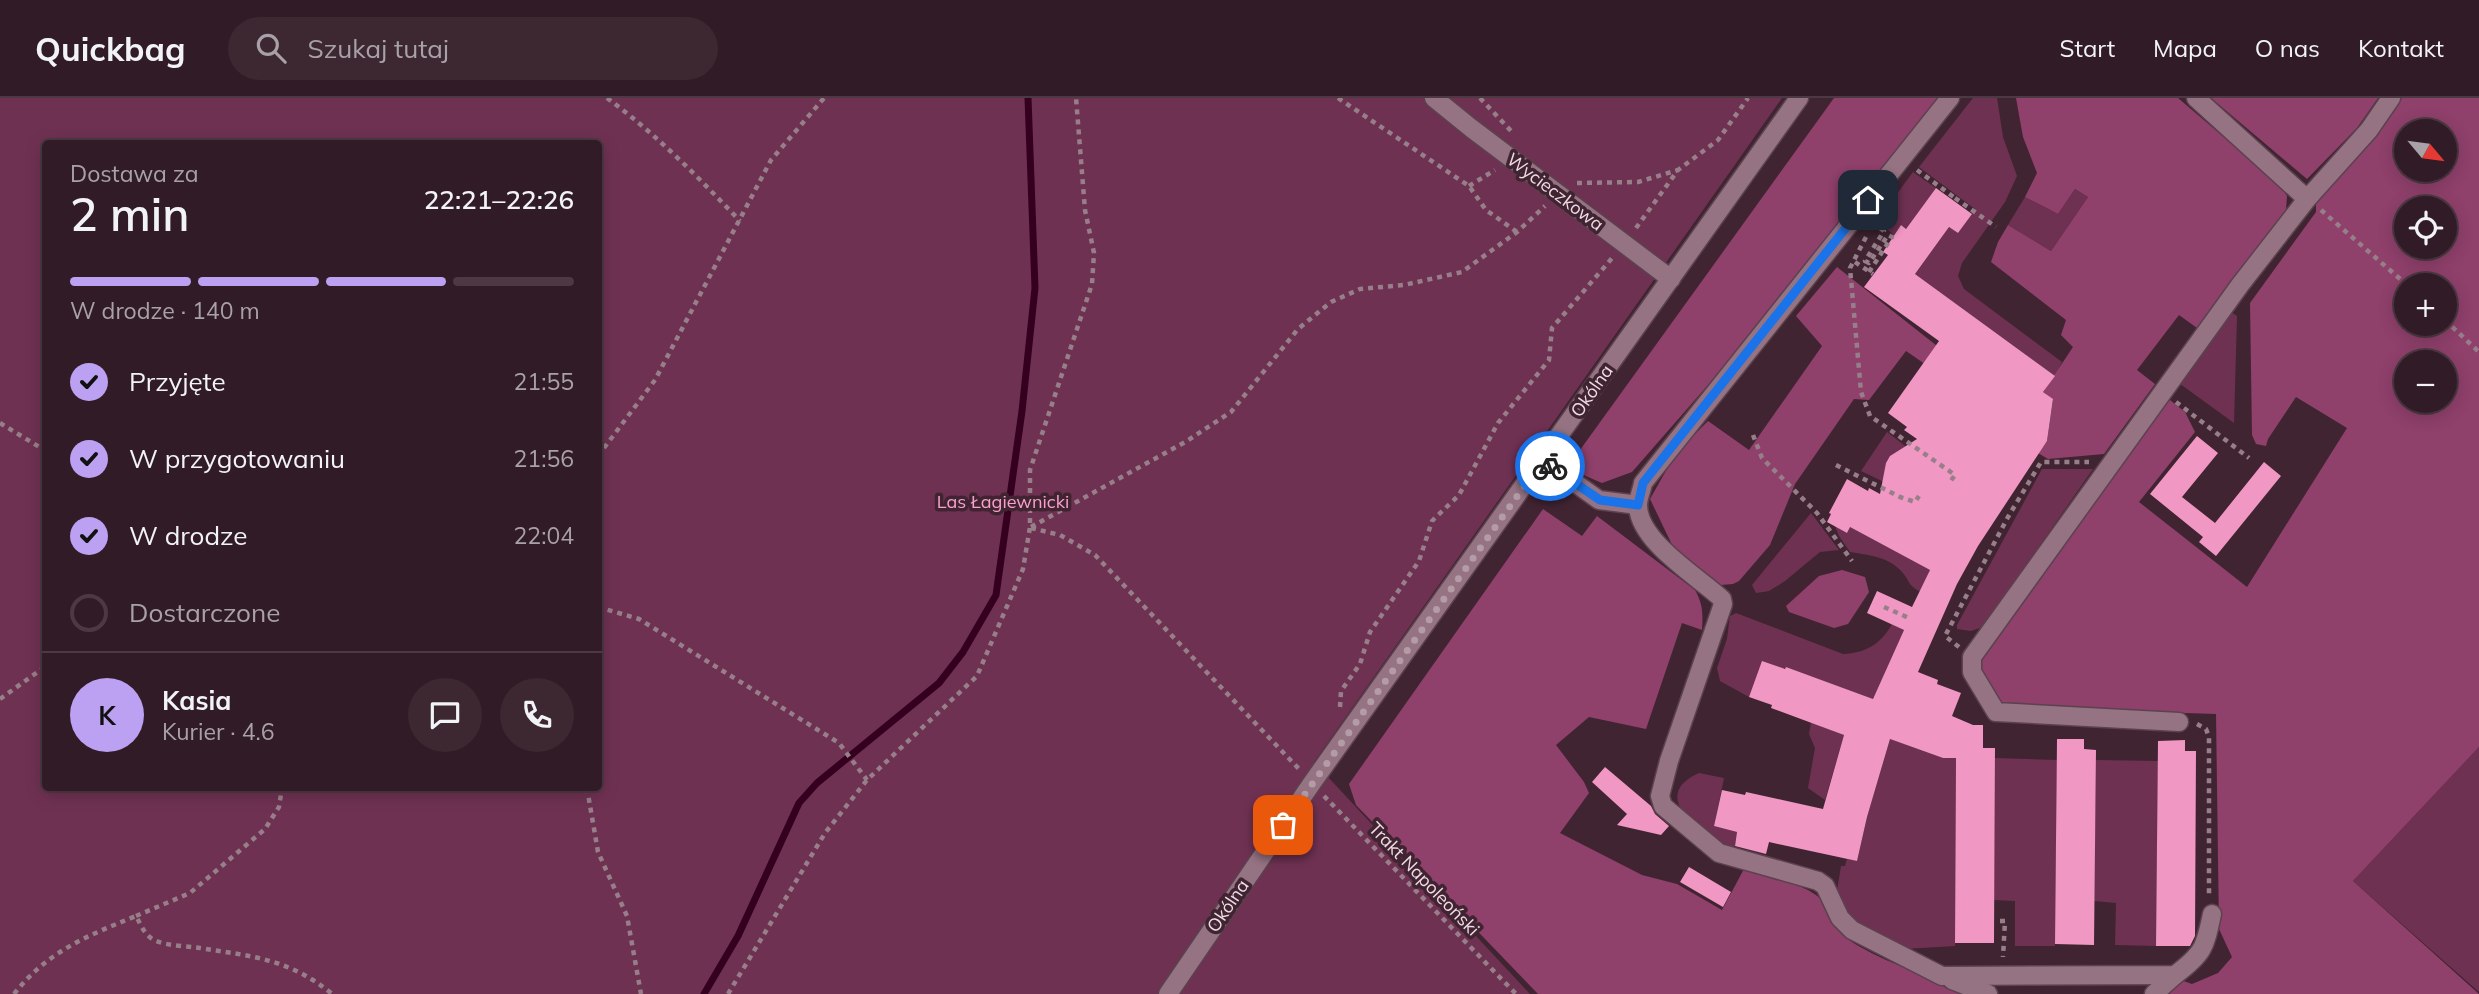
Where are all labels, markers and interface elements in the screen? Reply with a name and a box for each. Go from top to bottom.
search box [228,17,718,80]
text: Quickbag [35,28,186,69]
icon: search [252,29,290,67]
text: Szukaj tutaj [308,32,449,65]
text: Start [2060,33,2115,63]
text: Mapa [2153,33,2217,63]
text: O nas [2255,33,2320,63]
text: Kontakt [2358,33,2444,63]
north arrow [2394,119,2457,182]
map controls [2394,119,2457,413]
street label: Wycieczkowa [1502,148,1608,236]
text: Dostawa za [70,159,199,188]
pin [1838,170,1898,230]
icon: home [1849,181,1887,219]
text: 22:21–22:26 [424,183,574,216]
text: 2 min [70,185,189,243]
button: locate [2394,196,2457,259]
button: + [2394,273,2457,336]
text: W drodze · 140 m [70,296,260,325]
button: − [2394,350,2457,413]
street label: Okólna [1565,360,1618,421]
icon: check [70,363,108,401]
text: Przyjęte [129,365,226,398]
text: 21:55 [514,367,574,396]
courier [1515,431,1585,501]
icon: check [70,440,108,478]
text: W przygotowaniu [129,442,345,475]
text: 21:56 [514,444,574,473]
icon: bike [1531,447,1569,485]
park label: Las Łagiewnicki [937,490,1069,513]
icon: check [70,517,108,555]
text: W drodze [129,519,247,552]
text: 22:04 [514,521,574,550]
text: Dostarczone [129,596,280,629]
button: chat [408,678,482,752]
button: phone [500,678,574,752]
text: Kasia [162,684,231,717]
text: K [98,699,116,732]
text: Kurier · 4.6 [162,717,274,746]
pin [1253,795,1313,855]
icon: bag [1264,806,1302,844]
street label: Trakt Napoleoński [1364,817,1485,940]
street label: Okólna [1202,875,1254,937]

